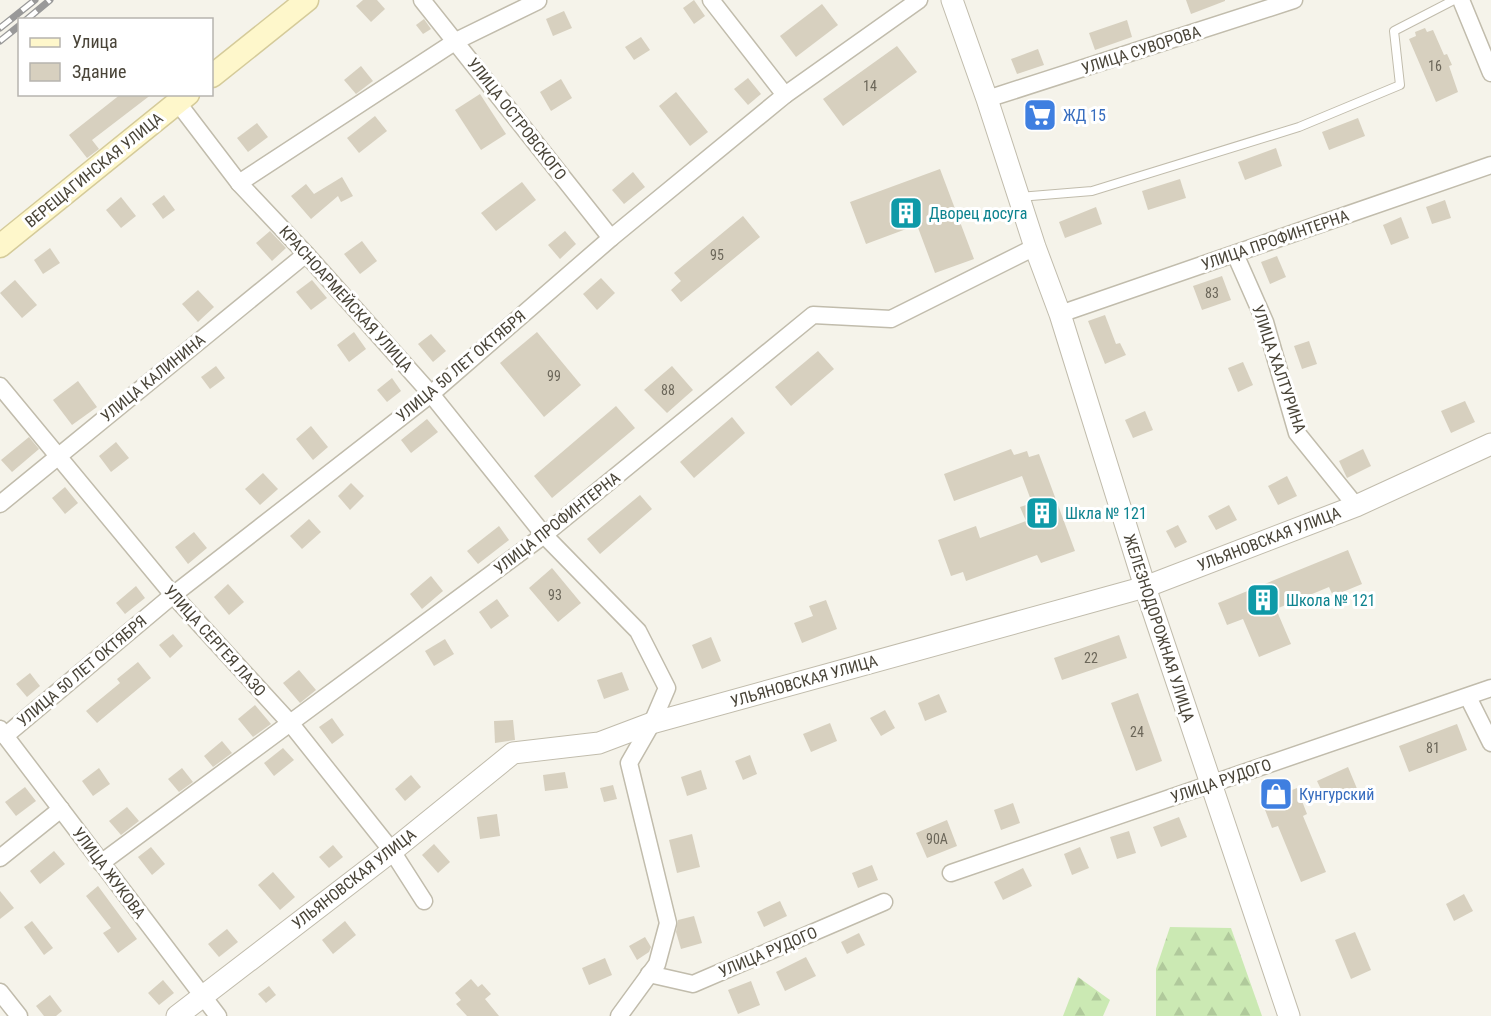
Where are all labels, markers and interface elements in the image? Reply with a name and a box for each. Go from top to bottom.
legend [18,18,213,96]
street label: УЛИЦА СУВОРОВА [1079,22,1203,78]
text: Улица [72,31,118,52]
street label: УЛИЦА ОСТРОВСКОГО [463,54,571,184]
house number: 16 [1428,58,1442,74]
text: Здание [72,61,126,82]
house number: 14 [863,78,877,94]
supermarket icon: ЖД 15 [1022,97,1058,133]
place label: ЖД 15 [1063,106,1106,125]
street label: ВЕРЕЩАГИНСКАЯ УЛИЦА [21,109,167,231]
building icon: Дворец досуга [888,195,924,231]
place label: Дворец досуга [929,204,1027,223]
street label: УЛИЦА ПРОФИНТЕРНА [1199,206,1351,274]
street label: КРАСНОАРМЕЙСКАЯ УЛИЦА [275,222,417,376]
house number: 95 [710,247,724,263]
house number: 83 [1205,285,1219,301]
street label: УЛИЦА ХАЛТУРИНА [1248,302,1310,436]
street label: УЛИЦА 50 ЛЕТ ОКТЯБРЯ [392,306,530,426]
street label: УЛИЦА КАЛИНИНА [97,330,209,426]
house number: 99 [547,368,561,384]
house number: 88 [661,382,675,398]
street label: УЛИЦА ПРОФИНТЕРНА [490,468,624,578]
building icon: Шкла № 121 [1024,495,1060,531]
street label: УЛЬЯНОВСКАЯ УЛИЦА [1195,503,1343,575]
place label: Шкла № 121 [1065,504,1147,523]
street label: ЖЕЛЕЗНОДОРОЖНАЯ УЛИЦА [1120,532,1198,724]
street label: УЛИЦА СЕРГЕЯ ЛАЗО [160,582,270,700]
building icon: Школа № 121 [1245,582,1281,618]
house number: 93 [548,587,562,603]
place label: Школа № 121 [1286,591,1376,610]
street label: УЛИЦА 50 ЛЕТ ОКТЯБРЯ [13,611,151,731]
house number: 22 [1084,650,1098,666]
street label: УЛЬЯНОВСКАЯ УЛИЦА [728,651,880,711]
house number: 24 [1130,724,1144,740]
house number: 81 [1426,740,1440,756]
street label: УЛИЦА РУДОГО [1168,755,1274,807]
shop icon: Кунгурский [1258,776,1294,812]
place label: Кунгурский [1299,785,1374,804]
street label: УЛИЦА ЖУКОВА [69,824,149,922]
street label: УЛЬЯНОВСКАЯ УЛИЦА [288,825,420,933]
house number: 90А [926,831,948,847]
street label: УЛИЦА РУДОГО [716,923,820,981]

